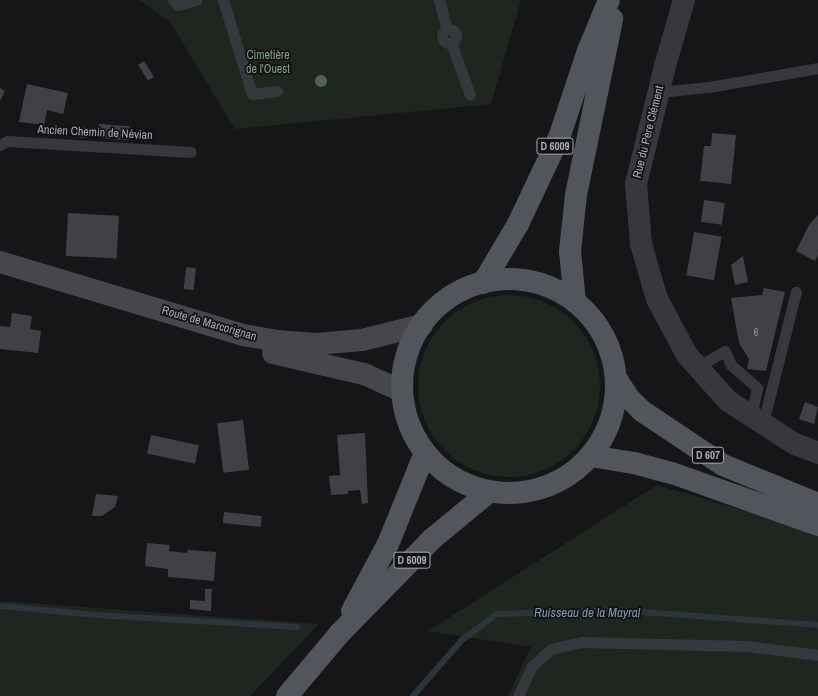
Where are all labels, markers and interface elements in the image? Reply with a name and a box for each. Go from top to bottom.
park label: Cimetière de l'Ouest [246,49,290,77]
street label: Rue du Père Clément [631,84,667,180]
street label: Ancien Chemin de Névian [37,123,153,143]
road number: D 6009 [536,137,574,155]
street label: Route de Marcorignan [160,304,258,344]
house number: 6 [754,327,758,339]
road number: D 607 [691,446,725,464]
road number: D 6009 [393,551,431,569]
water label: Ruisseau de la Mayral [534,605,640,621]

